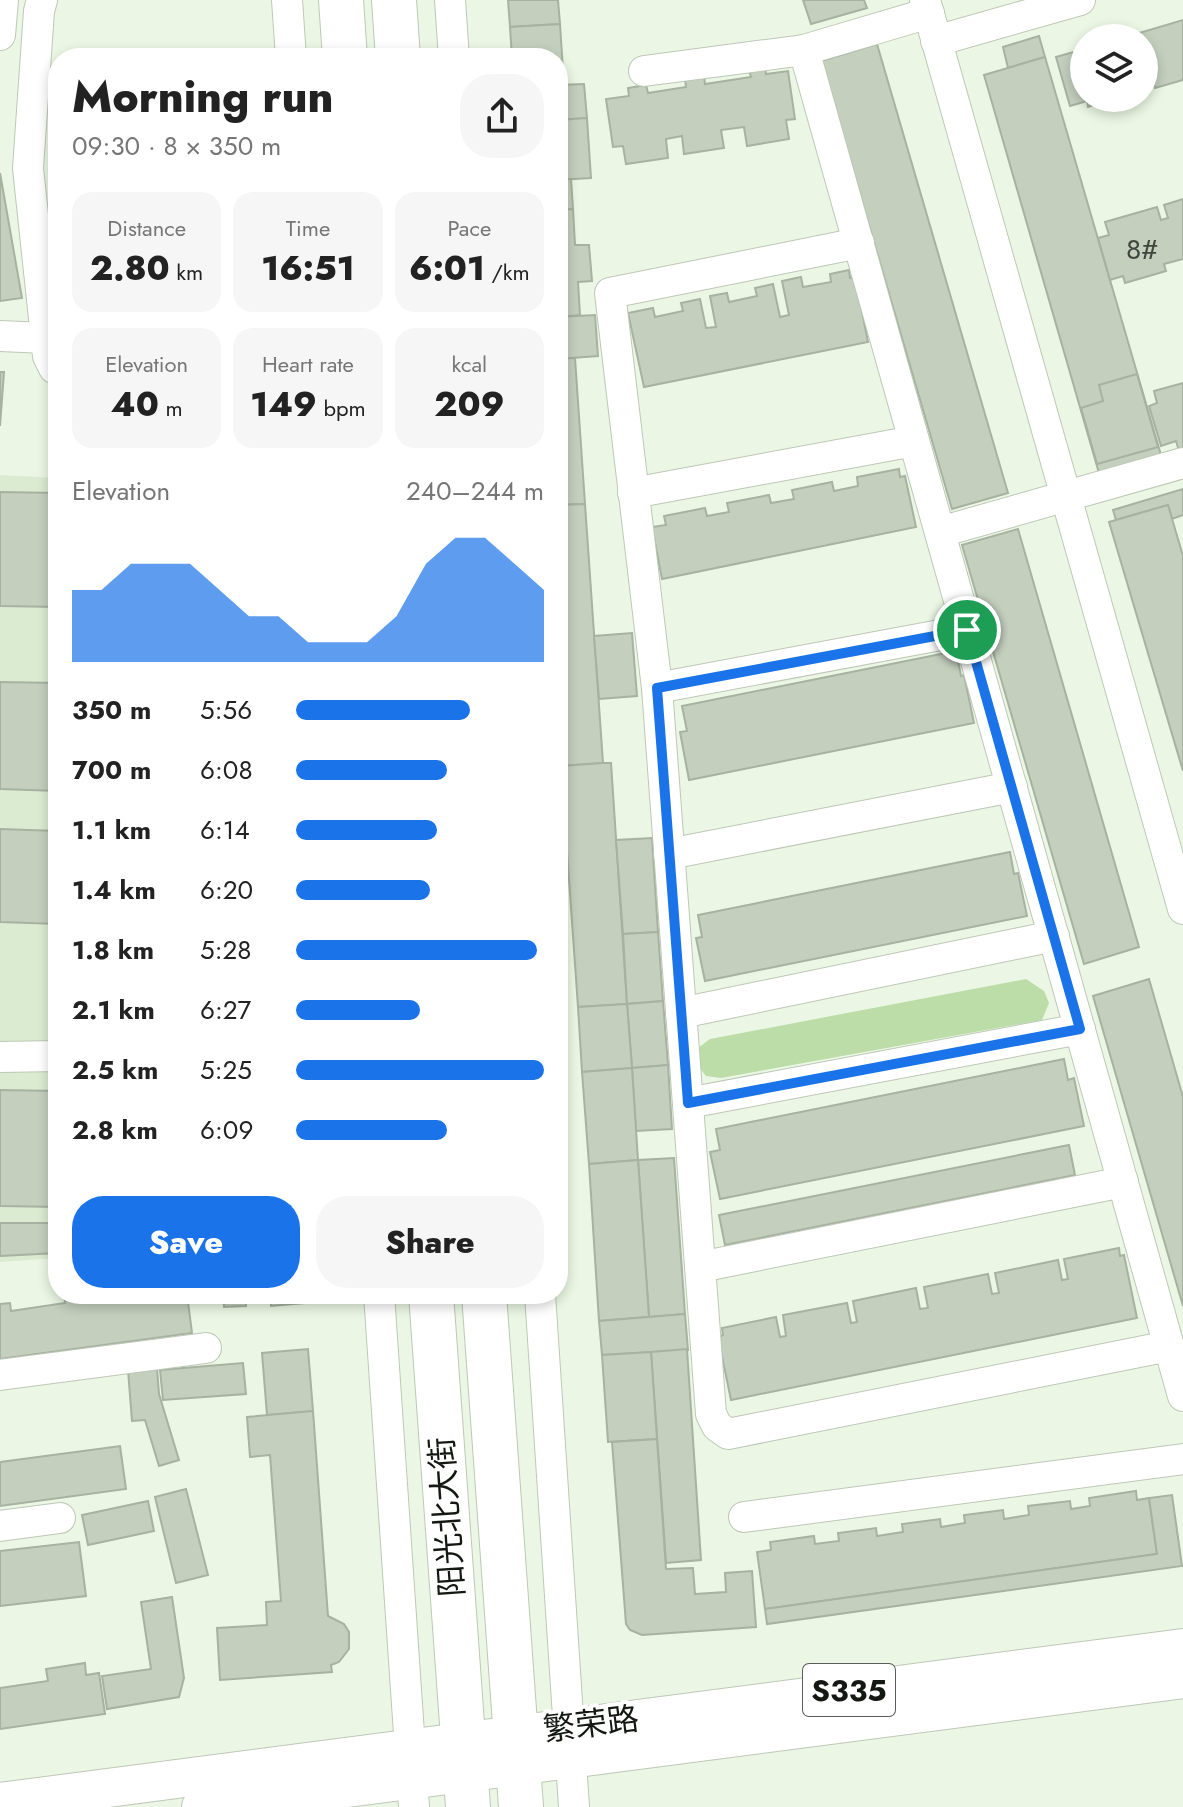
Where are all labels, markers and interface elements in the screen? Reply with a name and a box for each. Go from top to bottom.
map controls [1070,24,1158,112]
button: layers [1070,24,1158,112]
text: Morning run [72,65,334,129]
button: share [460,74,544,158]
text: 09:30 · 8 × 350 m [72,127,281,165]
text: Distance [107,212,186,244]
text: Time [286,212,330,244]
text: Pace [447,212,491,244]
house number: 8# [1126,229,1158,270]
text: 2.80 [90,244,170,293]
text: 16:51 [261,244,355,293]
text: 6:01 [409,244,485,293]
text: km [170,256,203,288]
text: /km [485,256,530,288]
text: Elevation [105,348,188,380]
text: Heart rate [262,348,354,380]
text: kcal [452,348,487,380]
text: 40 [111,380,159,429]
text: 149 [250,380,317,429]
text: 209 [434,380,504,429]
text: m [159,392,183,424]
text: bpm [317,392,366,424]
text: Elevation [72,472,170,510]
text: 240–244 m [406,472,544,510]
pin [933,596,1001,664]
icon: arrive [945,608,989,652]
text: 350 m [72,691,151,729]
text: 5:56 [200,691,252,729]
text: 700 m [72,751,151,789]
text: 6:08 [200,751,253,789]
text: 1.1 km [72,811,151,849]
text: 6:14 [200,811,250,849]
text: 1.4 km [72,871,156,909]
text: 6:20 [200,871,253,909]
text: 1.8 km [72,931,154,969]
text: 5:28 [200,931,251,969]
text: 2.1 km [72,991,155,1029]
text: 6:27 [200,991,251,1029]
text: 2.5 km [72,1051,158,1089]
text: 5:25 [200,1051,252,1089]
text: 2.8 km [72,1111,158,1149]
text: 6:09 [200,1111,253,1149]
button: Save [72,1196,300,1288]
button: Share [316,1196,544,1288]
street label: 阳光北大街 [418,1436,476,1598]
road number: S335 [803,1664,895,1716]
street label: 繁荣路 [541,1695,641,1753]

